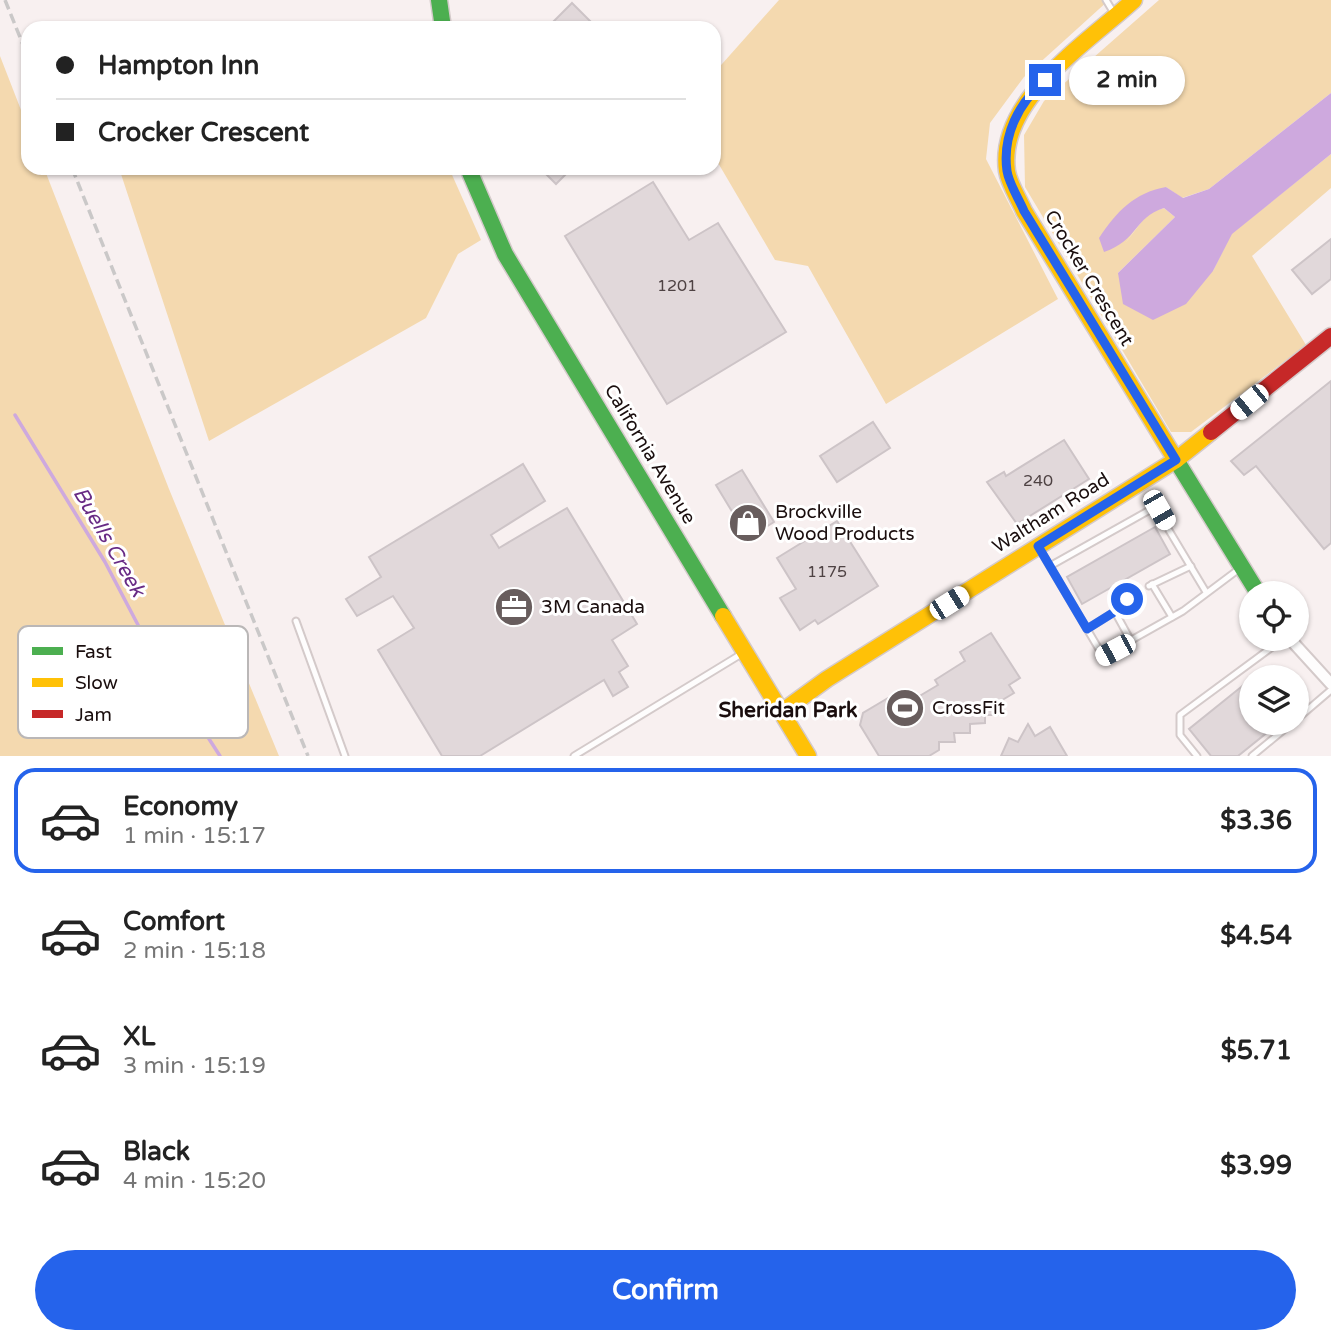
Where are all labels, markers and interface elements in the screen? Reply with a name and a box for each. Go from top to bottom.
text: Hampton Inn [98,50,259,81]
callout: 2 min [1070,56,1185,104]
route end [1029,64,1061,96]
text: 2 min [1096,66,1158,94]
text: Crocker Crescent [98,117,309,148]
street label: Crocker Crescent [1040,206,1138,350]
house number: 1201 [657,276,697,296]
street label: California Avenue [600,380,700,528]
car [1227,381,1272,423]
street label: Waltham Road [989,468,1113,558]
house number: 240 [1023,471,1053,491]
water label: Buells Creek [68,483,151,603]
car [1140,487,1179,533]
place label: Brockville Wood Products [775,501,915,545]
shop icon: Brockville Wood Products [727,502,769,544]
house number: 1175 [807,562,847,582]
map controls [1239,581,1309,735]
button: locate [1239,581,1309,651]
car [926,583,973,623]
route start [1111,583,1143,615]
office icon: 3M Canada [493,586,535,628]
place label: 3M Canada [541,596,645,618]
legend [18,626,248,738]
car [1092,631,1139,669]
text: Fast [75,641,112,663]
button: layers [1239,665,1309,735]
text: Slow [75,672,118,694]
sports icon: CrossFit [884,687,926,729]
place label: CrossFit [932,697,1005,719]
district label: Sheridan Park [719,698,858,723]
text: Jam [75,704,112,726]
icon: car [39,789,102,852]
text: Economy [123,791,238,822]
text: $3.36 [1220,805,1292,836]
text: 1 min · 15:17 [123,822,266,850]
icon: car [39,904,102,967]
text: Comfort [123,906,225,937]
text: $4.54 [1220,920,1292,951]
text: 2 min · 15:18 [123,937,266,965]
icon: car [39,1019,102,1082]
text: XL [123,1021,155,1052]
text: $5.71 [1221,1035,1292,1066]
text: 3 min · 15:19 [123,1052,266,1080]
icon: car [39,1134,102,1197]
text: Black [123,1136,190,1167]
text: $3.99 [1220,1150,1292,1181]
text: 4 min · 15:20 [123,1167,266,1195]
button: Confirm [35,1250,1296,1330]

